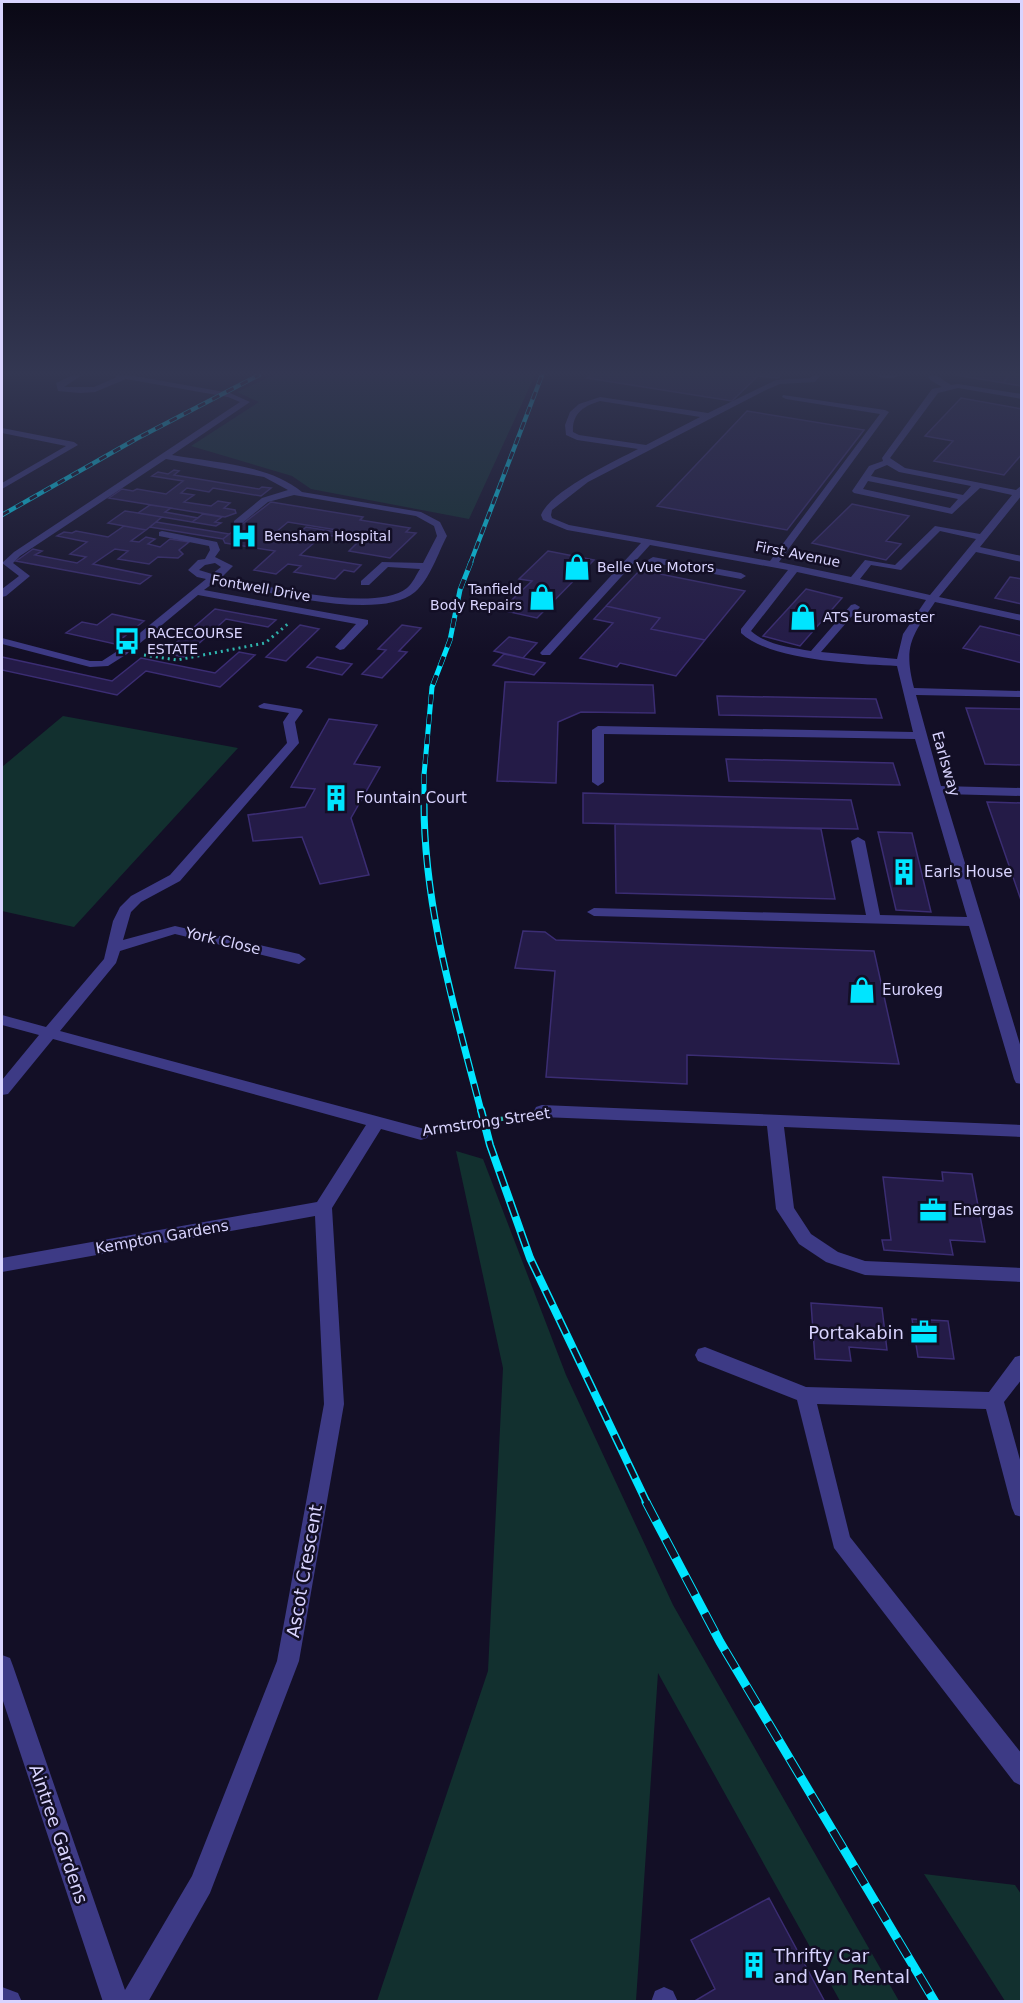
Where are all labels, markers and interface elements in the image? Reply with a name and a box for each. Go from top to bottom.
hospital icon: Bensham Hospital [229,521,259,551]
place label: Bensham Hospital [264,528,391,544]
street label: First Avenue [754,538,842,570]
shop icon: Belle Vue Motors [562,552,592,582]
place label: Belle Vue Motors [597,559,714,575]
street label: Fontwell Drive [210,571,312,605]
place label: Tanfield Body Repairs [430,581,522,613]
shop icon: Tanfield Body Repairs [527,582,557,612]
shop icon: ATS Euromaster [788,602,818,632]
place label: ATS Euromaster [823,609,935,625]
place label: RACECOURSE ESTATE [147,625,243,657]
bus stop icon: RACECOURSE ESTATE [112,626,142,656]
street label: Earlsway [928,729,964,799]
building icon: Fountain Court [321,783,351,813]
place label: Fountain Court [356,789,467,807]
building icon: Earls House [889,857,919,887]
place label: Earls House [924,863,1013,881]
street label: York Close [183,923,262,958]
shop icon: Eurokeg [847,975,877,1005]
place label: Eurokeg [882,981,943,999]
street label: Armstrong Street [421,1104,551,1140]
office icon: Energas [918,1195,948,1225]
place label: Energas [953,1201,1014,1219]
street label: Kempton Gardens [94,1216,230,1258]
office icon: Portakabin [909,1317,939,1347]
place label: Portakabin [808,1322,904,1343]
street label: Ascot Crescent [282,1503,326,1639]
street label: Aintree Gardens [25,1762,93,1906]
place label: Thrifty Car and Van Rental [773,1945,910,1987]
building icon: Thrifty Car and Van Rental [739,1950,769,1980]

